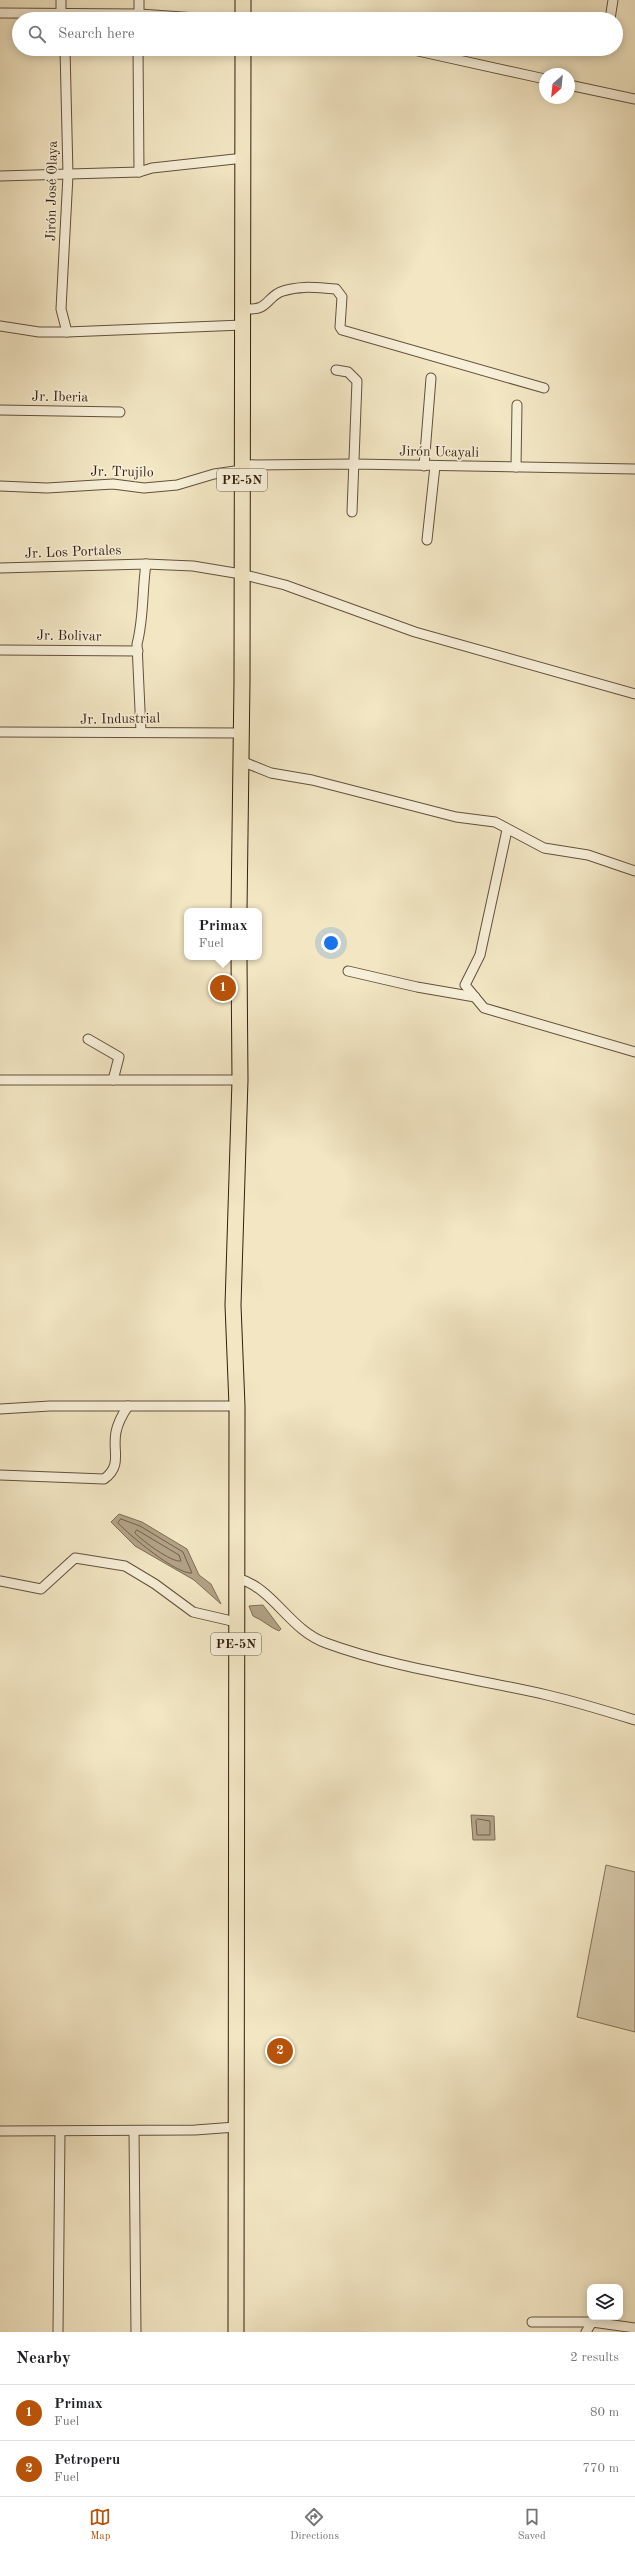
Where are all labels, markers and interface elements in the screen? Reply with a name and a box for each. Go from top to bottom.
search box [12,12,623,56]
icon: search [26,23,48,45]
text: Search here [58,27,135,42]
north arrow [539,68,575,104]
street label: Jirón José Olaya [44,141,60,241]
street label: Jr. Iberia [32,390,89,404]
street label: Jirón Ucayali [399,444,479,460]
street label: Jr. Trujilo [90,464,154,480]
road number: PE-5N [217,469,267,491]
street label: Jr. Los Portales [24,543,122,561]
street label: Jr. Bolivar [36,628,102,644]
street label: Jr. Industrial [80,711,160,727]
popup [184,908,262,960]
text: Primax [199,919,247,934]
your location [321,933,341,953]
text: Fuel [199,937,224,950]
pin: 1 [210,973,236,1003]
road number: PE-5N [211,1633,261,1655]
pin: 2 [267,2036,293,2066]
map controls [587,2284,623,2320]
button: layers [587,2284,623,2320]
text: Nearby [16,2350,71,2367]
text: 2 results [570,2351,619,2364]
text: Primax [54,2397,103,2412]
text: 1 [25,2406,33,2419]
text: 80 m [590,2406,619,2419]
text: Fuel [54,2415,79,2428]
text: Petroperu [54,2453,120,2468]
text: 2 [25,2462,33,2475]
text: 770 m [582,2462,619,2475]
text: Fuel [54,2471,79,2484]
tab: Map [89,2506,111,2544]
tab: Directions [290,2506,339,2544]
tab: Saved [518,2506,546,2544]

